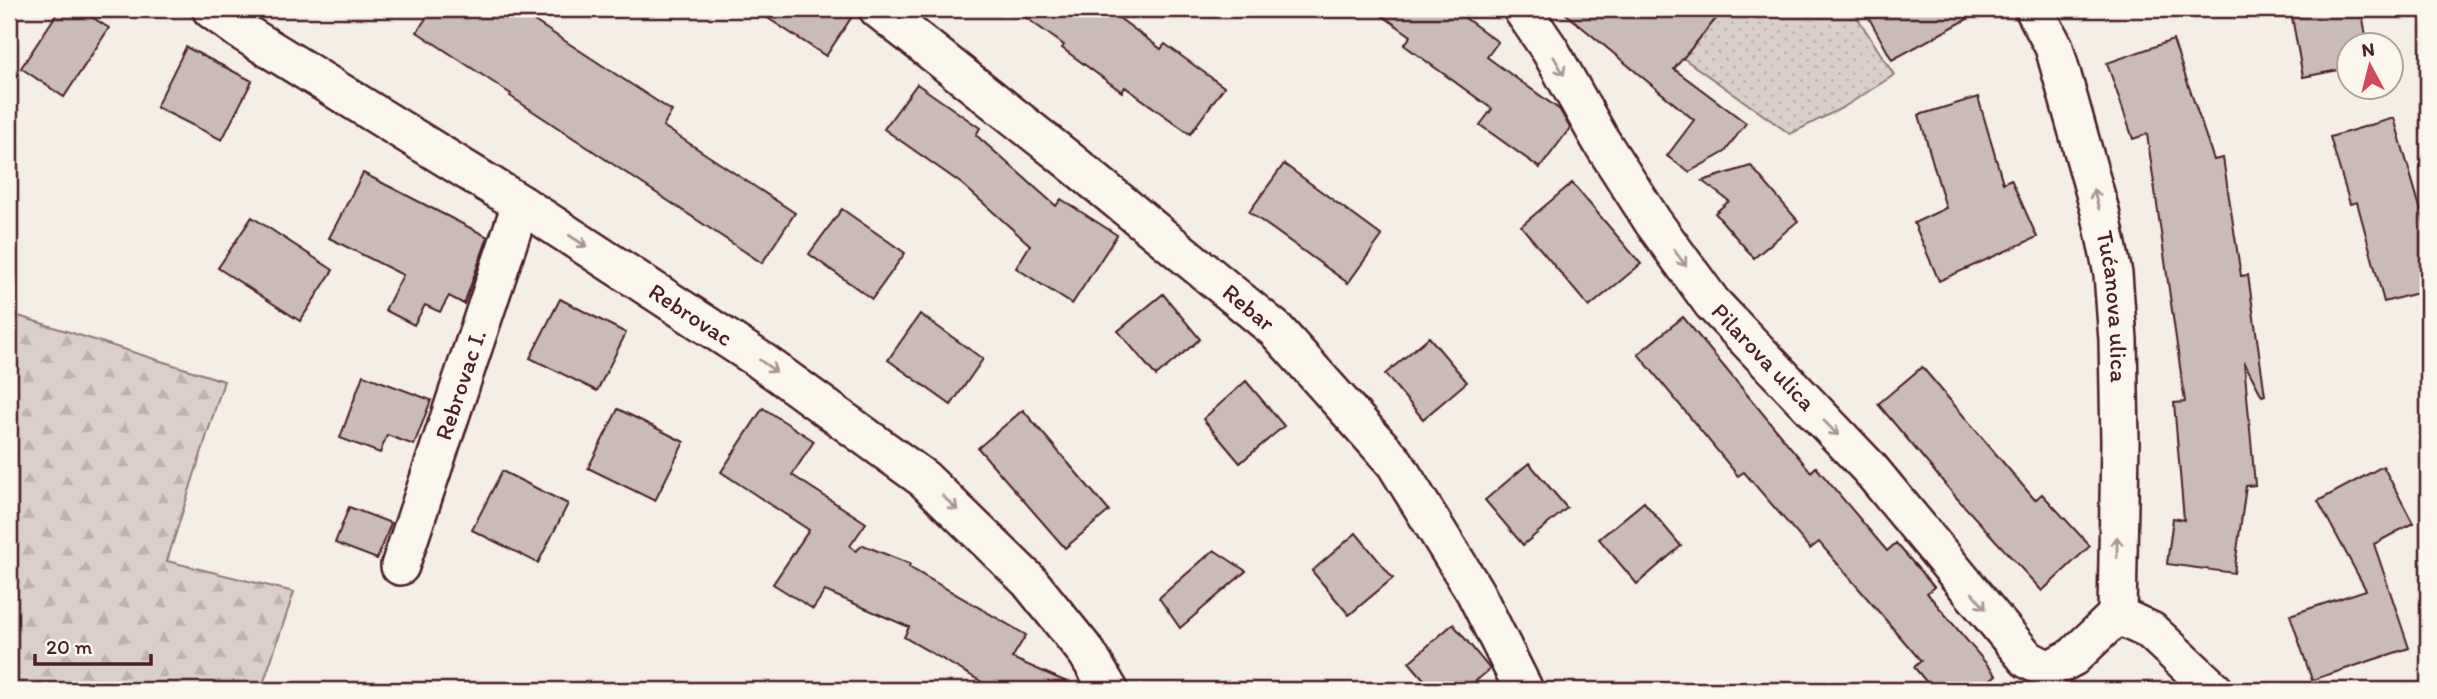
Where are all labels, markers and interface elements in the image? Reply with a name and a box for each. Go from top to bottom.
north arrow [2336,32,2406,102]
text: N [2360,37,2376,62]
one-way arrow [1553,55,1566,76]
one-way arrow [2089,189,2102,211]
street label: Tućanova ulica [2090,228,2134,383]
one-way arrow [568,234,587,249]
one-way arrow [1672,249,1687,268]
street label: Rebrovac [644,276,738,352]
street label: Rebar [1217,277,1281,337]
street label: Pilarova ulica [1706,297,1822,417]
street label: Rebrovac I. [428,326,492,444]
one-way arrow [758,359,777,374]
one-way arrow [1822,419,1839,436]
one-way arrow [941,495,958,512]
one-way arrow [2110,536,2124,559]
one-way arrow [1971,591,1987,609]
scale bar [35,622,150,666]
text: 20 m [46,634,93,659]

